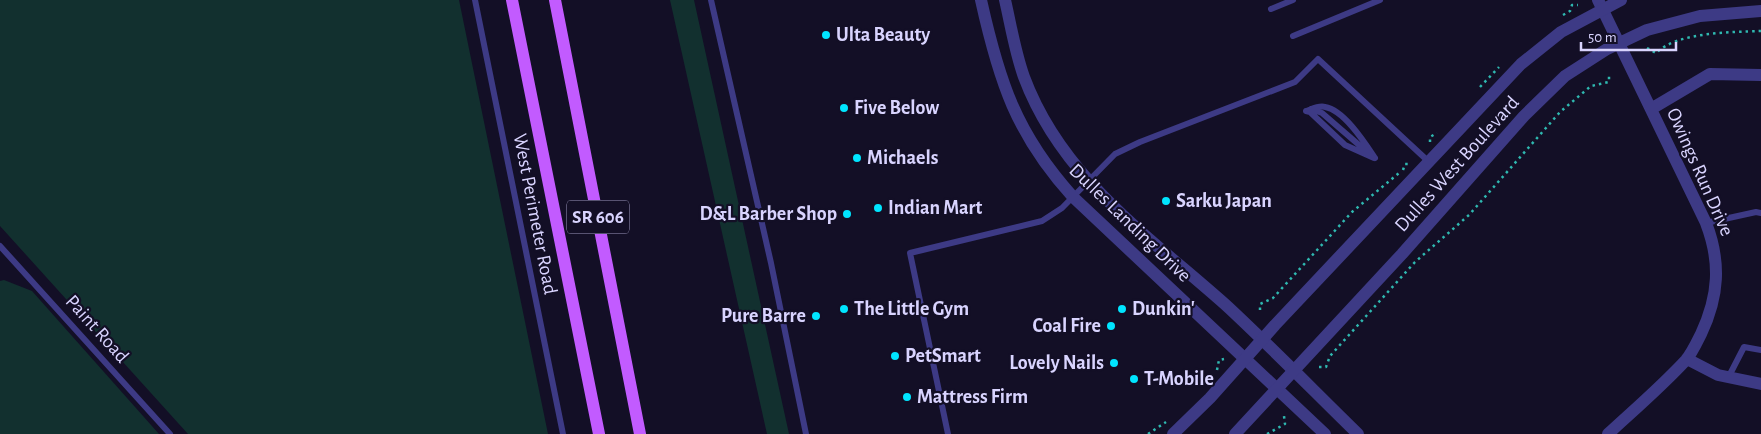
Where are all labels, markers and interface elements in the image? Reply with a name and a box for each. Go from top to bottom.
scale bar [1581,20,1676,52]
place label: Ulta Beauty [836,25,930,45]
marker: Ulta Beauty [820,29,832,41]
text: 50 m [1588,30,1617,45]
street label: Dulles West Boulevard [1391,92,1523,236]
place label: Five Below [854,98,939,118]
marker: Five Below [838,102,850,114]
street label: Owings Run Drive [1663,105,1737,239]
street label: West Perimeter Road [510,132,560,296]
place label: Michaels [867,148,939,168]
marker: Michaels [851,152,863,164]
street label: Dulles Landing Drive [1065,160,1195,286]
place label: Sarku Japan [1176,191,1272,211]
marker: Sarku Japan [1160,195,1172,207]
place label: Indian Mart [888,198,982,218]
road number: SR 606 [567,200,629,233]
marker: Indian Mart [872,202,884,214]
place label: D&L Barber Shop [700,204,837,224]
marker: D&L Barber Shop [841,208,853,220]
street label: Paint Road [62,291,132,367]
place label: The Little Gym [854,299,969,319]
place label: Dunkin' [1132,299,1195,319]
marker: The Little Gym [838,303,850,315]
marker: Dunkin' [1116,303,1128,315]
place label: Pure Barre [721,306,806,326]
marker: Pure Barre [810,310,822,322]
place label: Coal Fire [1032,316,1101,336]
marker: Coal Fire [1105,320,1117,332]
place label: PetSmart [905,346,981,366]
marker: PetSmart [889,350,901,362]
place label: Lovely Nails [1009,353,1104,373]
marker: Lovely Nails [1108,357,1120,369]
place label: T-Mobile [1144,369,1214,389]
marker: T-Mobile [1128,373,1140,385]
place label: Mattress Firm [917,387,1028,407]
marker: Mattress Firm [901,391,913,403]

